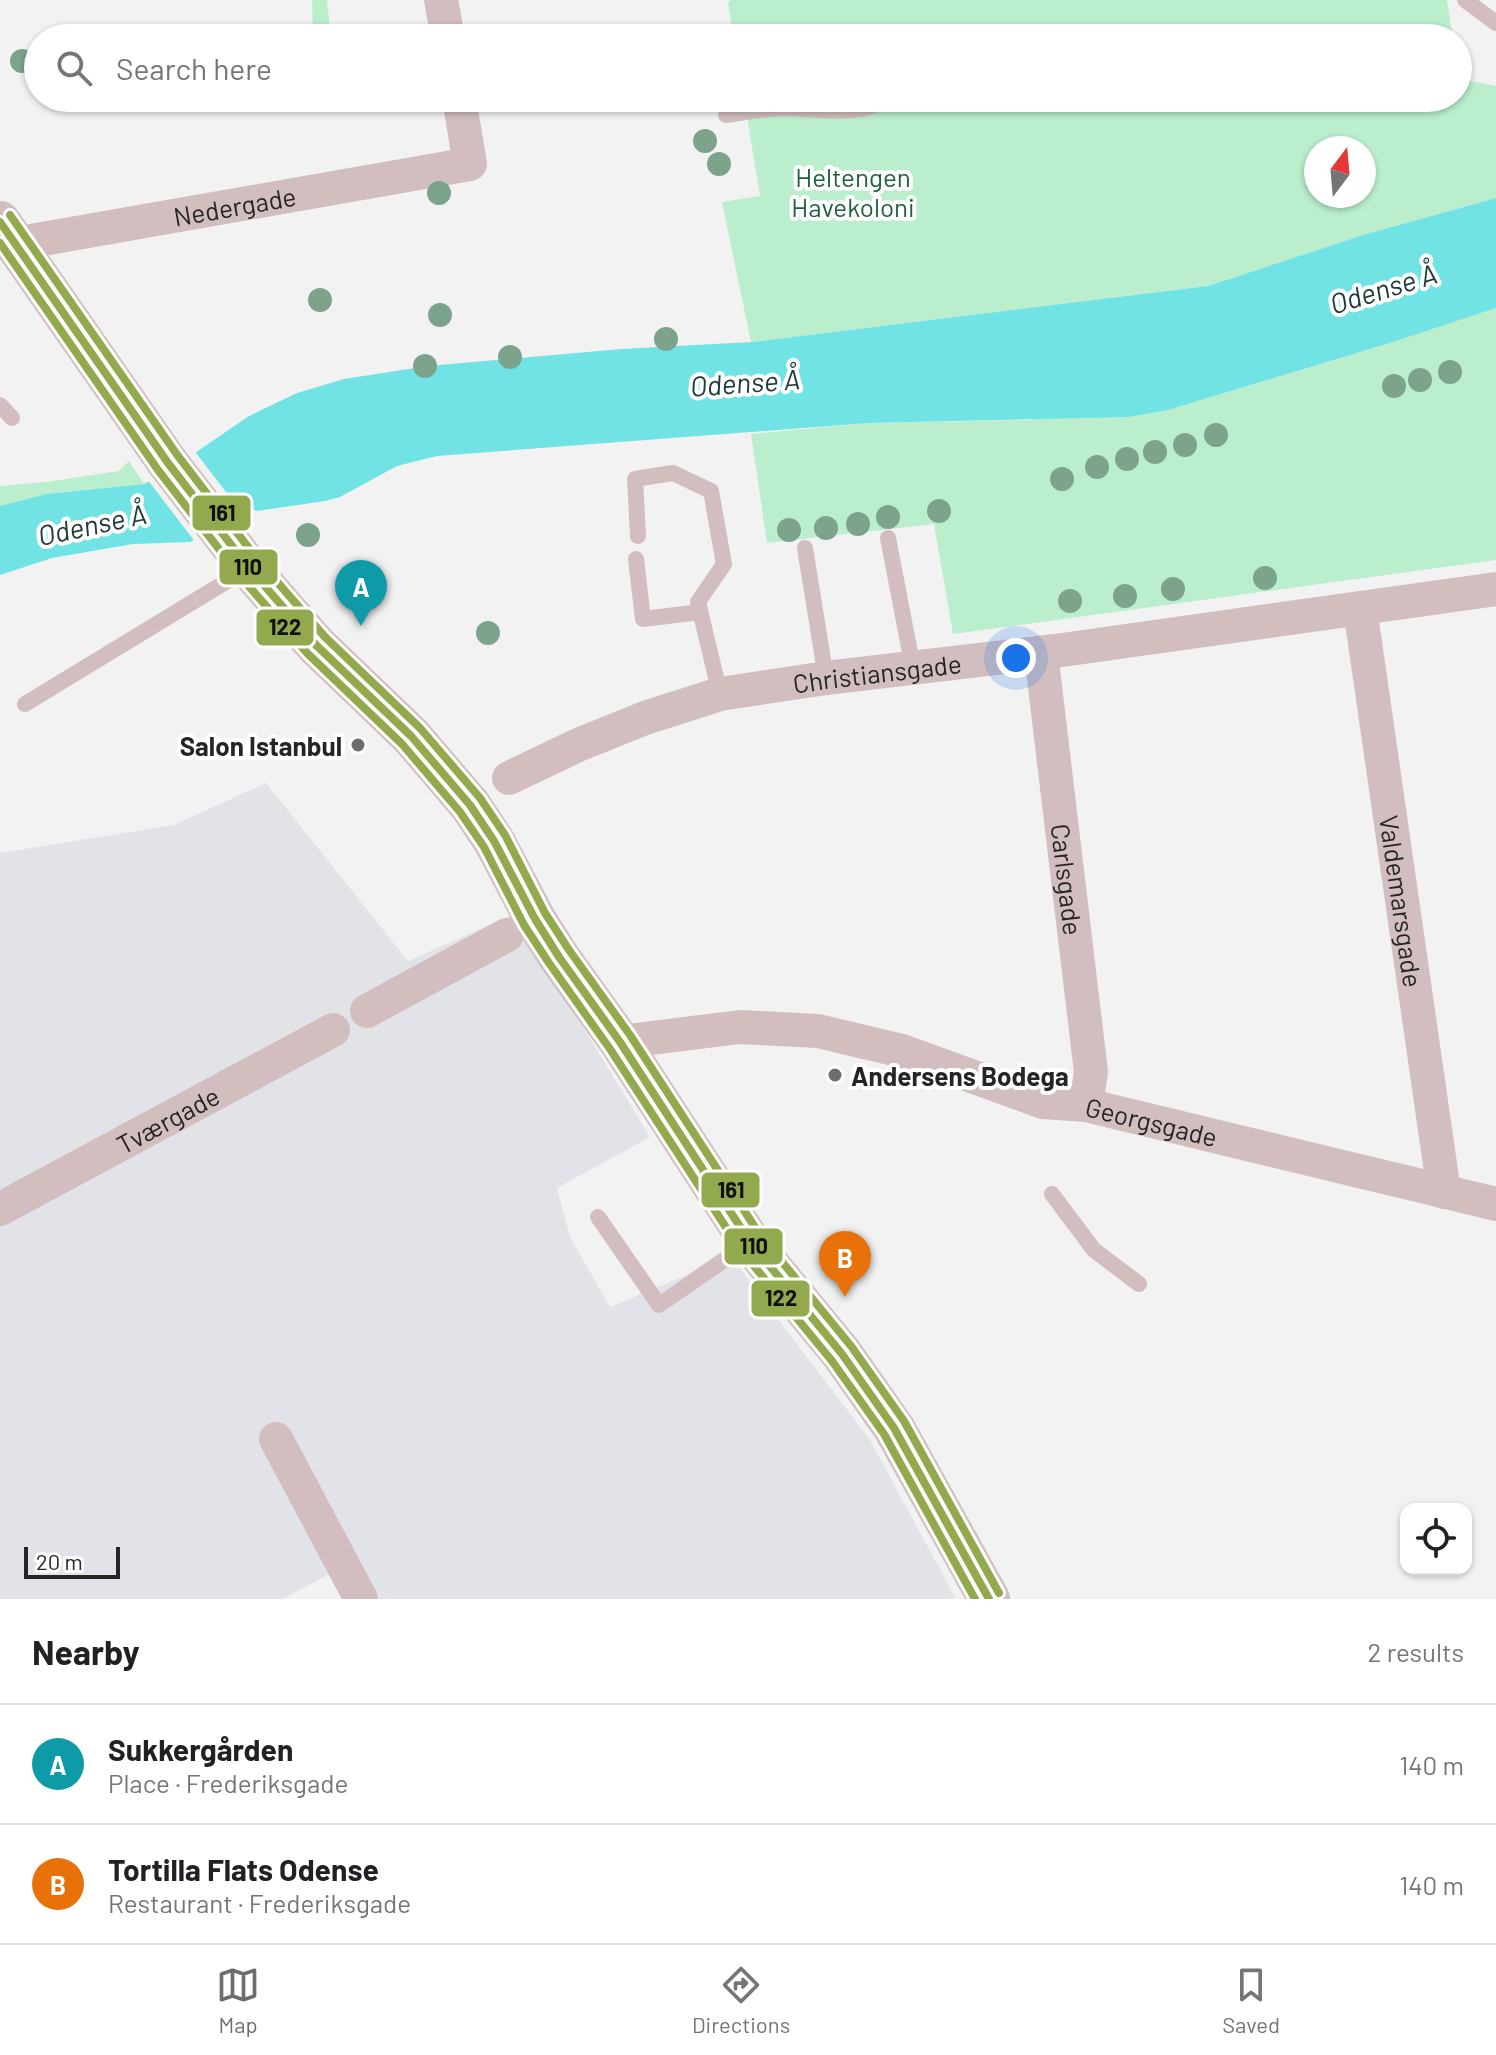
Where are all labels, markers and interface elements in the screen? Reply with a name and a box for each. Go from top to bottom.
search box [24,24,1472,112]
icon: search [52,46,96,90]
text: Search here [116,50,272,86]
north arrow [1304,136,1376,208]
park label: Heltengen Havekoloni [791,161,915,222]
street label: Nedergade [171,179,298,231]
water label: Odense Å [1325,256,1441,320]
water label: Odense Å [689,361,801,403]
line badge: 161 [191,494,252,532]
water label: Odense Å [35,496,149,552]
text: 161 [208,499,236,525]
line badge: 110 [218,548,279,586]
text: 110 [234,553,262,579]
pin: A [335,560,387,626]
line badge: 122 [255,608,315,647]
text: 122 [269,613,301,639]
your location [996,638,1036,678]
street label: Christiansgade [791,647,963,698]
place label: Salon Istanbul [180,730,342,761]
marker: Salon Istanbul [349,736,367,754]
street label: Valdemarsgade [1374,813,1430,989]
street label: Carlsgade [1046,822,1090,937]
place label: Andersens Bodega [851,1060,1069,1091]
marker: Andersens Bodega [826,1066,844,1084]
street label: Tværgade [111,1079,224,1159]
street label: Georgsgade [1083,1090,1221,1152]
line badge: 161 [700,1171,761,1209]
text: 161 [717,1176,745,1202]
line badge: 110 [723,1227,784,1266]
pin: B [819,1231,871,1297]
text: 110 [740,1232,768,1258]
line badge: 122 [750,1279,811,1318]
text: 122 [765,1284,797,1310]
map controls [1400,1503,1472,1575]
button: locate [1400,1503,1472,1575]
scale bar [24,1543,120,1579]
text: 20 m [36,1548,83,1574]
text: Nearby [32,1631,140,1672]
text: 2 results [1368,1636,1464,1667]
text: Sukkergården [108,1731,293,1767]
text: A [49,1749,67,1780]
text: 140 m [1399,1749,1464,1780]
text: Place · Frederiksgade [108,1767,348,1798]
text: Tortilla Flats Odense [108,1851,379,1887]
text: B [50,1869,66,1900]
text: 140 m [1399,1869,1464,1900]
text: Restaurant · Frederiksgade [108,1887,411,1918]
tab: Map [216,1963,260,2037]
tab: Directions [692,1963,790,2037]
tab: Saved [1222,1963,1280,2037]

